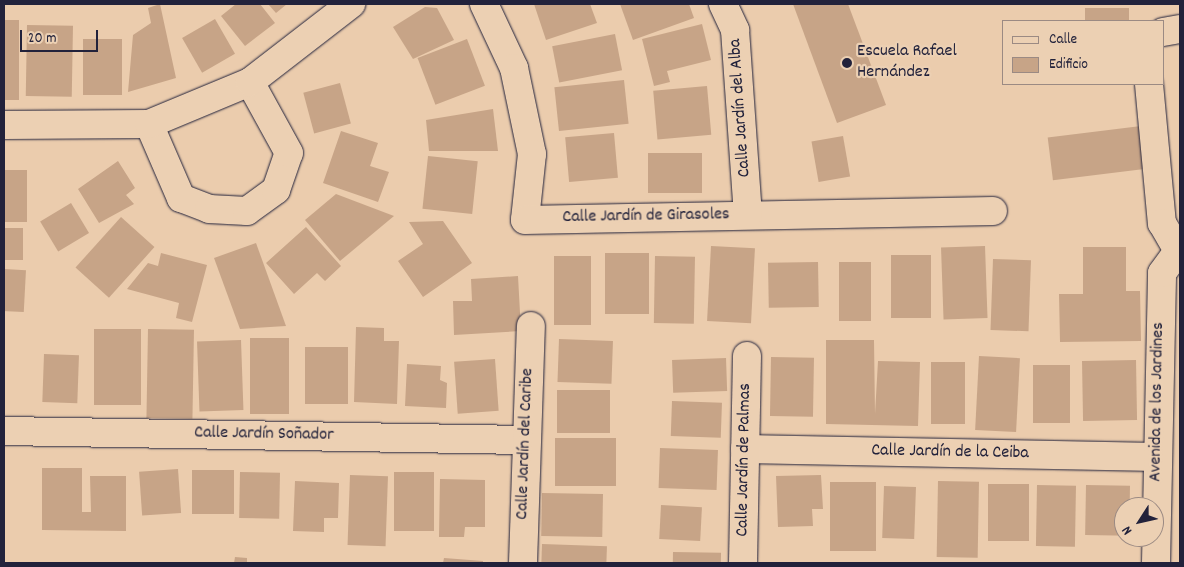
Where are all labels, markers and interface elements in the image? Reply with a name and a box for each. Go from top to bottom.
scale bar [22,20,100,52]
legend [1002,20,1164,85]
text: 20 m [28,28,56,50]
text: Calle [1049,29,1077,51]
street label: Calle Jardín del Alba [725,38,757,178]
place label: Escuela Rafael Hernández [857,42,957,84]
text: Edificio [1049,54,1088,76]
marker: Escuela Rafael Hernández [841,57,853,69]
street label: Calle Jardín de Girasoles [562,205,730,229]
street label: Avenida de los Jardines [1146,322,1170,482]
street label: Calle Jardín del Caribe [513,368,539,520]
street label: Calle Jardín de Palmas [733,383,757,537]
street label: Calle Jardín Soñador [194,423,334,447]
street label: Calle Jardín de la Ceiba [871,441,1029,465]
north arrow [1114,497,1164,547]
text: N [1117,521,1138,539]

